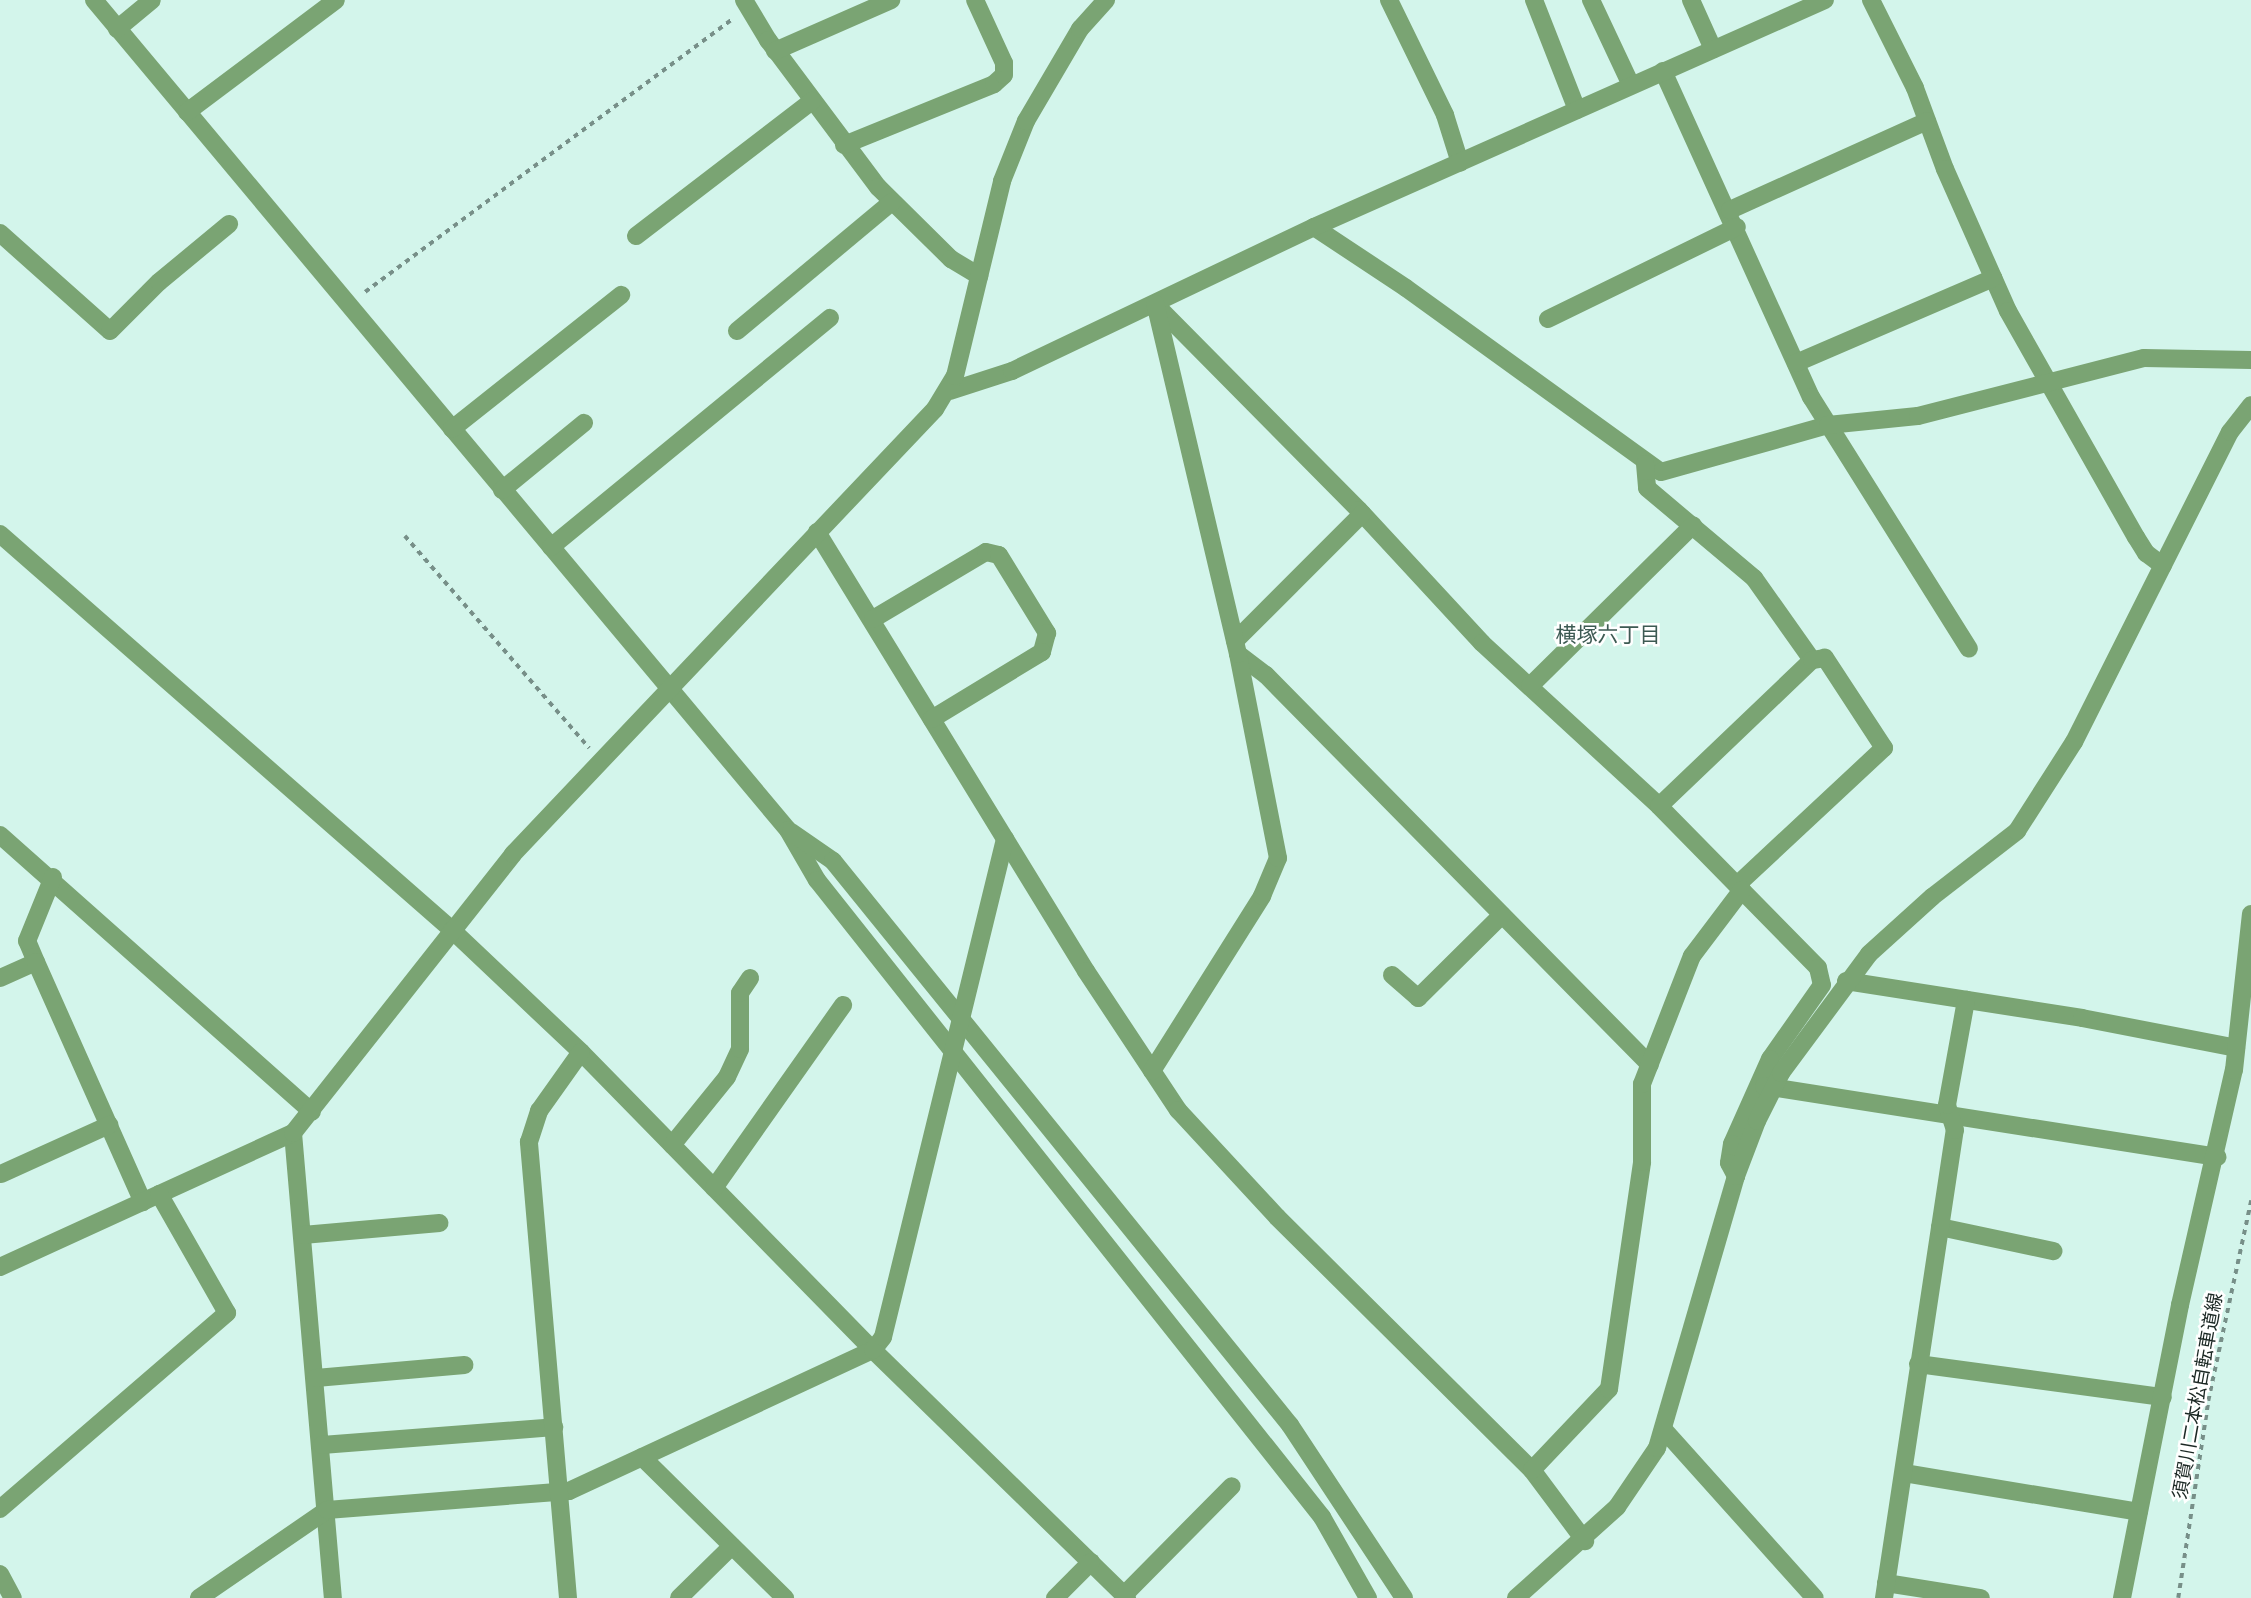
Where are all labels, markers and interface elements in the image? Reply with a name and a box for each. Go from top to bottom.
district label: 横塚六丁目 [1556,622,1660,648]
street label: 須賀川二本松自転車道線 [2169,1291,2227,1501]

